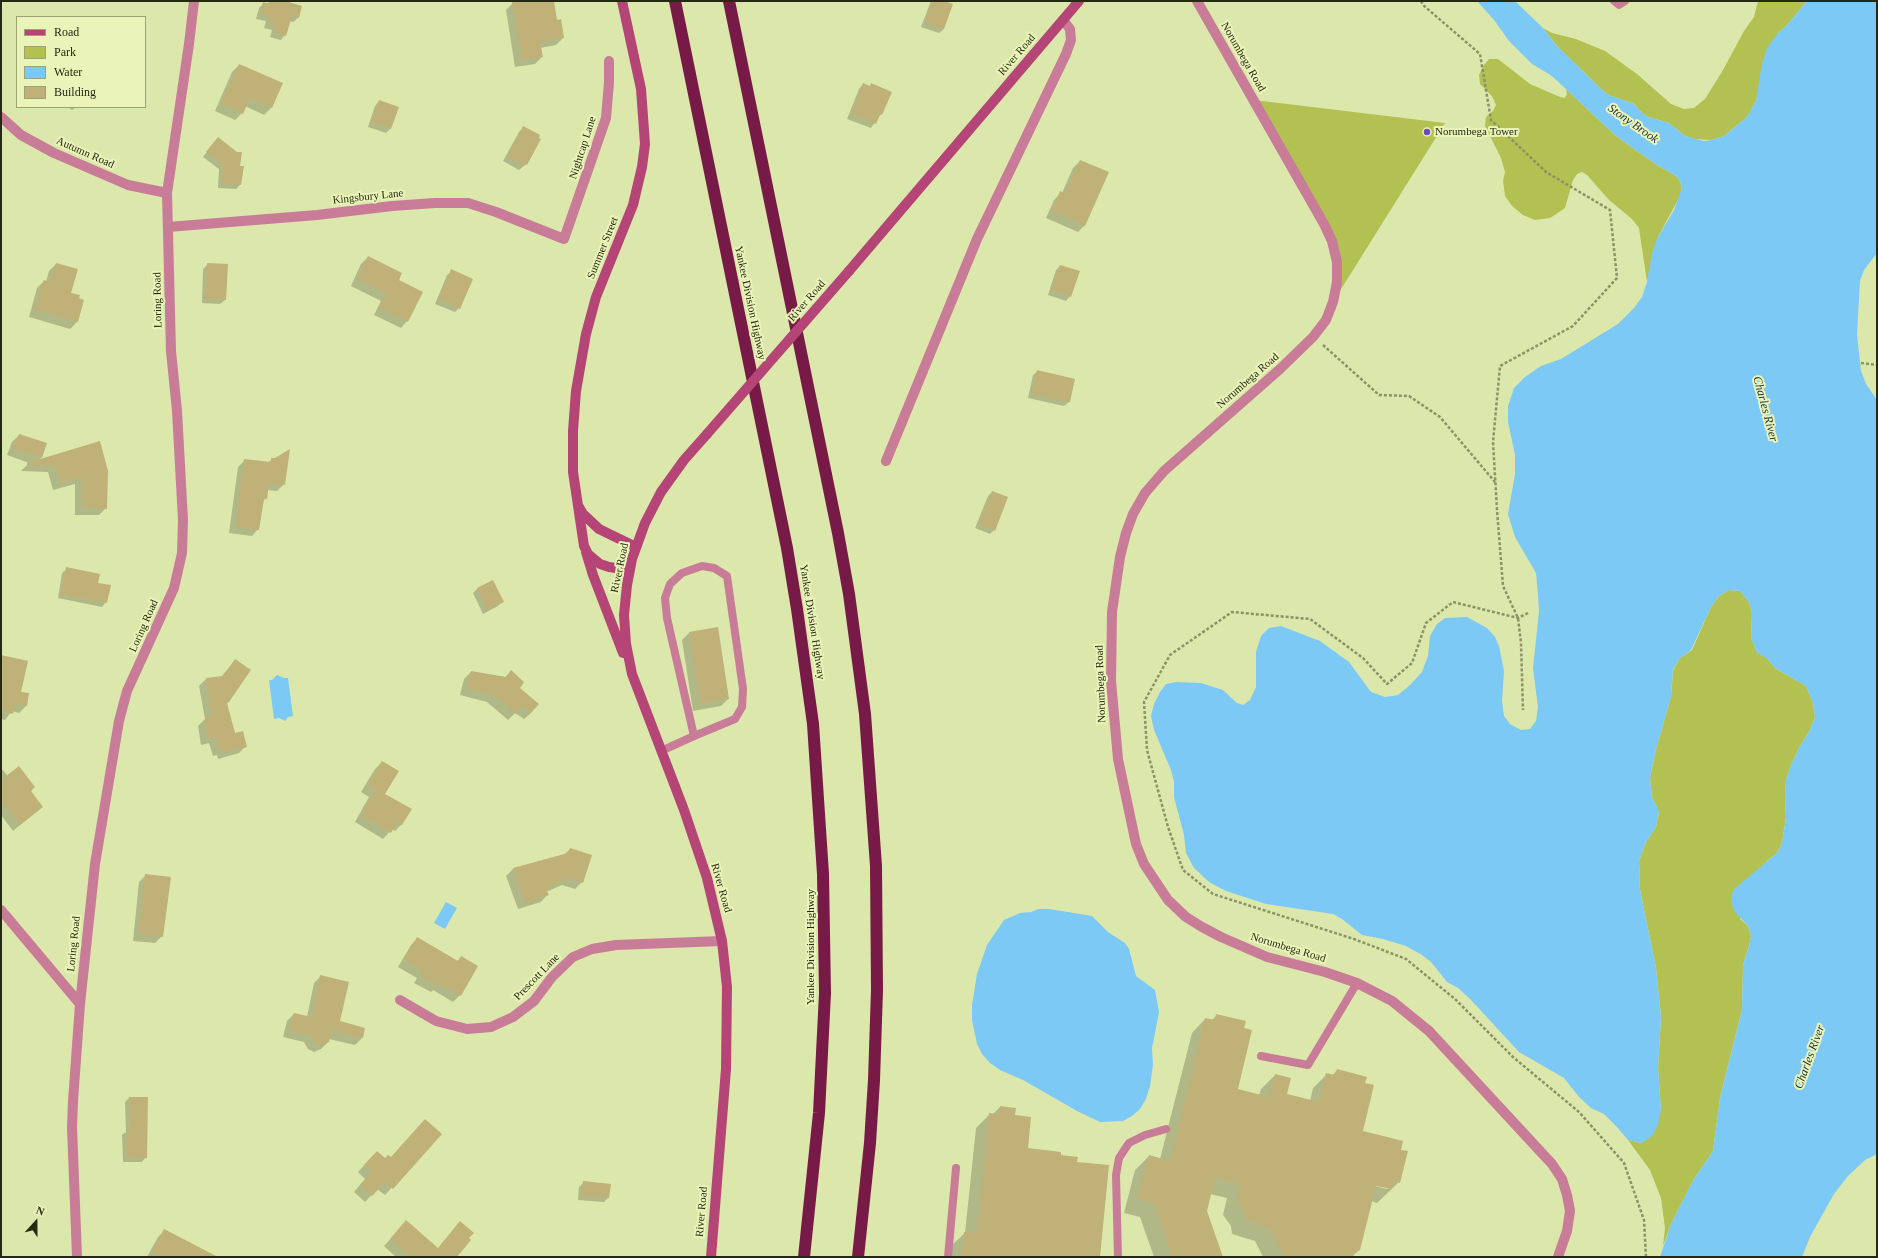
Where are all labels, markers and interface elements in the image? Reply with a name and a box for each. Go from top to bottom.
legend [16,16,146,108]
street label: Norumbega Road [1218,20,1268,94]
text: Road [54,25,79,39]
street label: River Road [995,32,1039,78]
text: Park [54,45,76,59]
text: Water [54,65,82,79]
text: Building [54,85,96,99]
water label: Stony Brook [1605,101,1661,147]
street label: Nightcap Lane [567,115,599,181]
place label: Norumbega Tower [1435,125,1518,139]
marker: Norumbega Tower [1422,127,1432,137]
street label: Autumn Road [54,134,116,172]
street label: Kingsbury Lane [332,187,404,207]
street label: Summer Street [585,215,621,281]
street label: Yankee Division Highway [731,245,769,361]
street label: Loring Road [151,272,165,328]
street label: River Road [785,278,829,324]
street label: Norumbega Road [1214,350,1282,412]
water label: Charles River [1749,375,1781,443]
street label: River Road [608,542,632,594]
street label: Yankee Division Highway [796,564,828,680]
street label: Loring Road [127,598,161,654]
street label: Norumbega Road [1093,645,1109,723]
street label: River Road [708,862,734,914]
street label: Yankee Division Highway [804,889,818,1005]
street label: Loring Road [65,916,83,972]
street label: Norumbega Road [1249,930,1327,966]
street label: Prescott Lane [511,951,563,1003]
water label: Charles River [1792,1023,1828,1091]
street label: River Road [693,1186,711,1238]
north arrow [16,1202,56,1242]
text: N [34,1204,46,1218]

